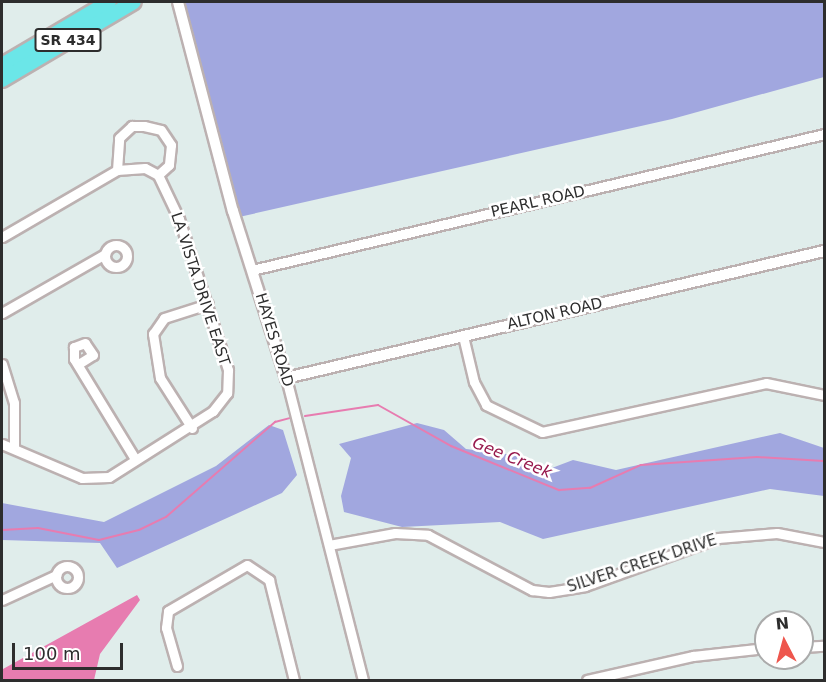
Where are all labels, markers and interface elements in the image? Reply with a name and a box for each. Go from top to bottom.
road number: SR 434 [34,29,103,51]
street label: PEARL ROAD [489,182,587,222]
street label: LA VISTA DRIVE EAST [167,210,233,368]
street label: HAYES ROAD [251,291,297,389]
street label: ALTON ROAD [506,294,604,334]
water label: Gee Creek [470,433,554,483]
street label: SILVER CREEK DRIVE [565,531,719,597]
north arrow [754,610,814,670]
text: N [775,613,790,634]
scale bar [15,631,126,669]
text: 100 m [23,643,81,664]

